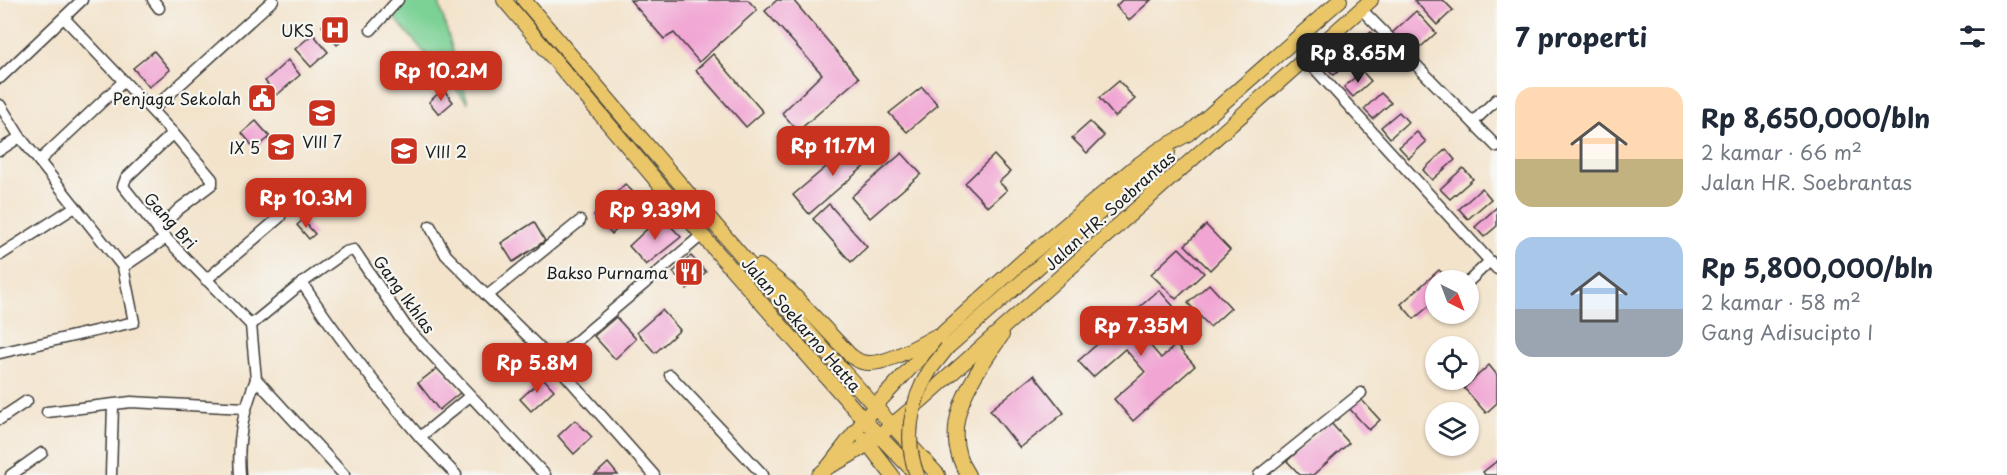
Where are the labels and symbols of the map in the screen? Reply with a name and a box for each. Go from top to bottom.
hospital icon: UKS [319,14,351,46]
place label: UKS [281,18,314,42]
pin: Rp 8.65M [1296,33,1420,84]
pin: Rp 10.2M [379,51,503,102]
public building icon: Penjaga Sekolah [246,82,278,114]
place label: Penjaga Sekolah [112,86,241,110]
school or university icon: VIII 7 [306,97,338,129]
pin: Rp 11.7M [771,126,895,177]
place label: VIII 7 [302,129,342,153]
school or university icon: IX 5 [265,131,297,163]
place label: IX 5 [229,135,260,159]
school or university icon: VIII 2 [388,135,420,167]
place label: VIII 2 [425,139,467,163]
street label: Jalan HR. Soebrantas [1038,145,1180,275]
pin: Rp 10.3M [244,178,368,229]
street label: Gang Bri [139,186,203,254]
pin: Rp 9.39M [593,190,717,241]
street label: Gang Ikhlas [368,250,442,338]
street label: Jalan Soekarno Hatta [737,251,867,397]
restaurant icon: Bakso Purnama [673,256,705,288]
place label: Bakso Purnama [546,260,668,284]
north arrow [1425,270,1479,324]
pin: Rp 7.35M [1079,306,1203,357]
pin: Rp 5.8M [482,343,592,394]

